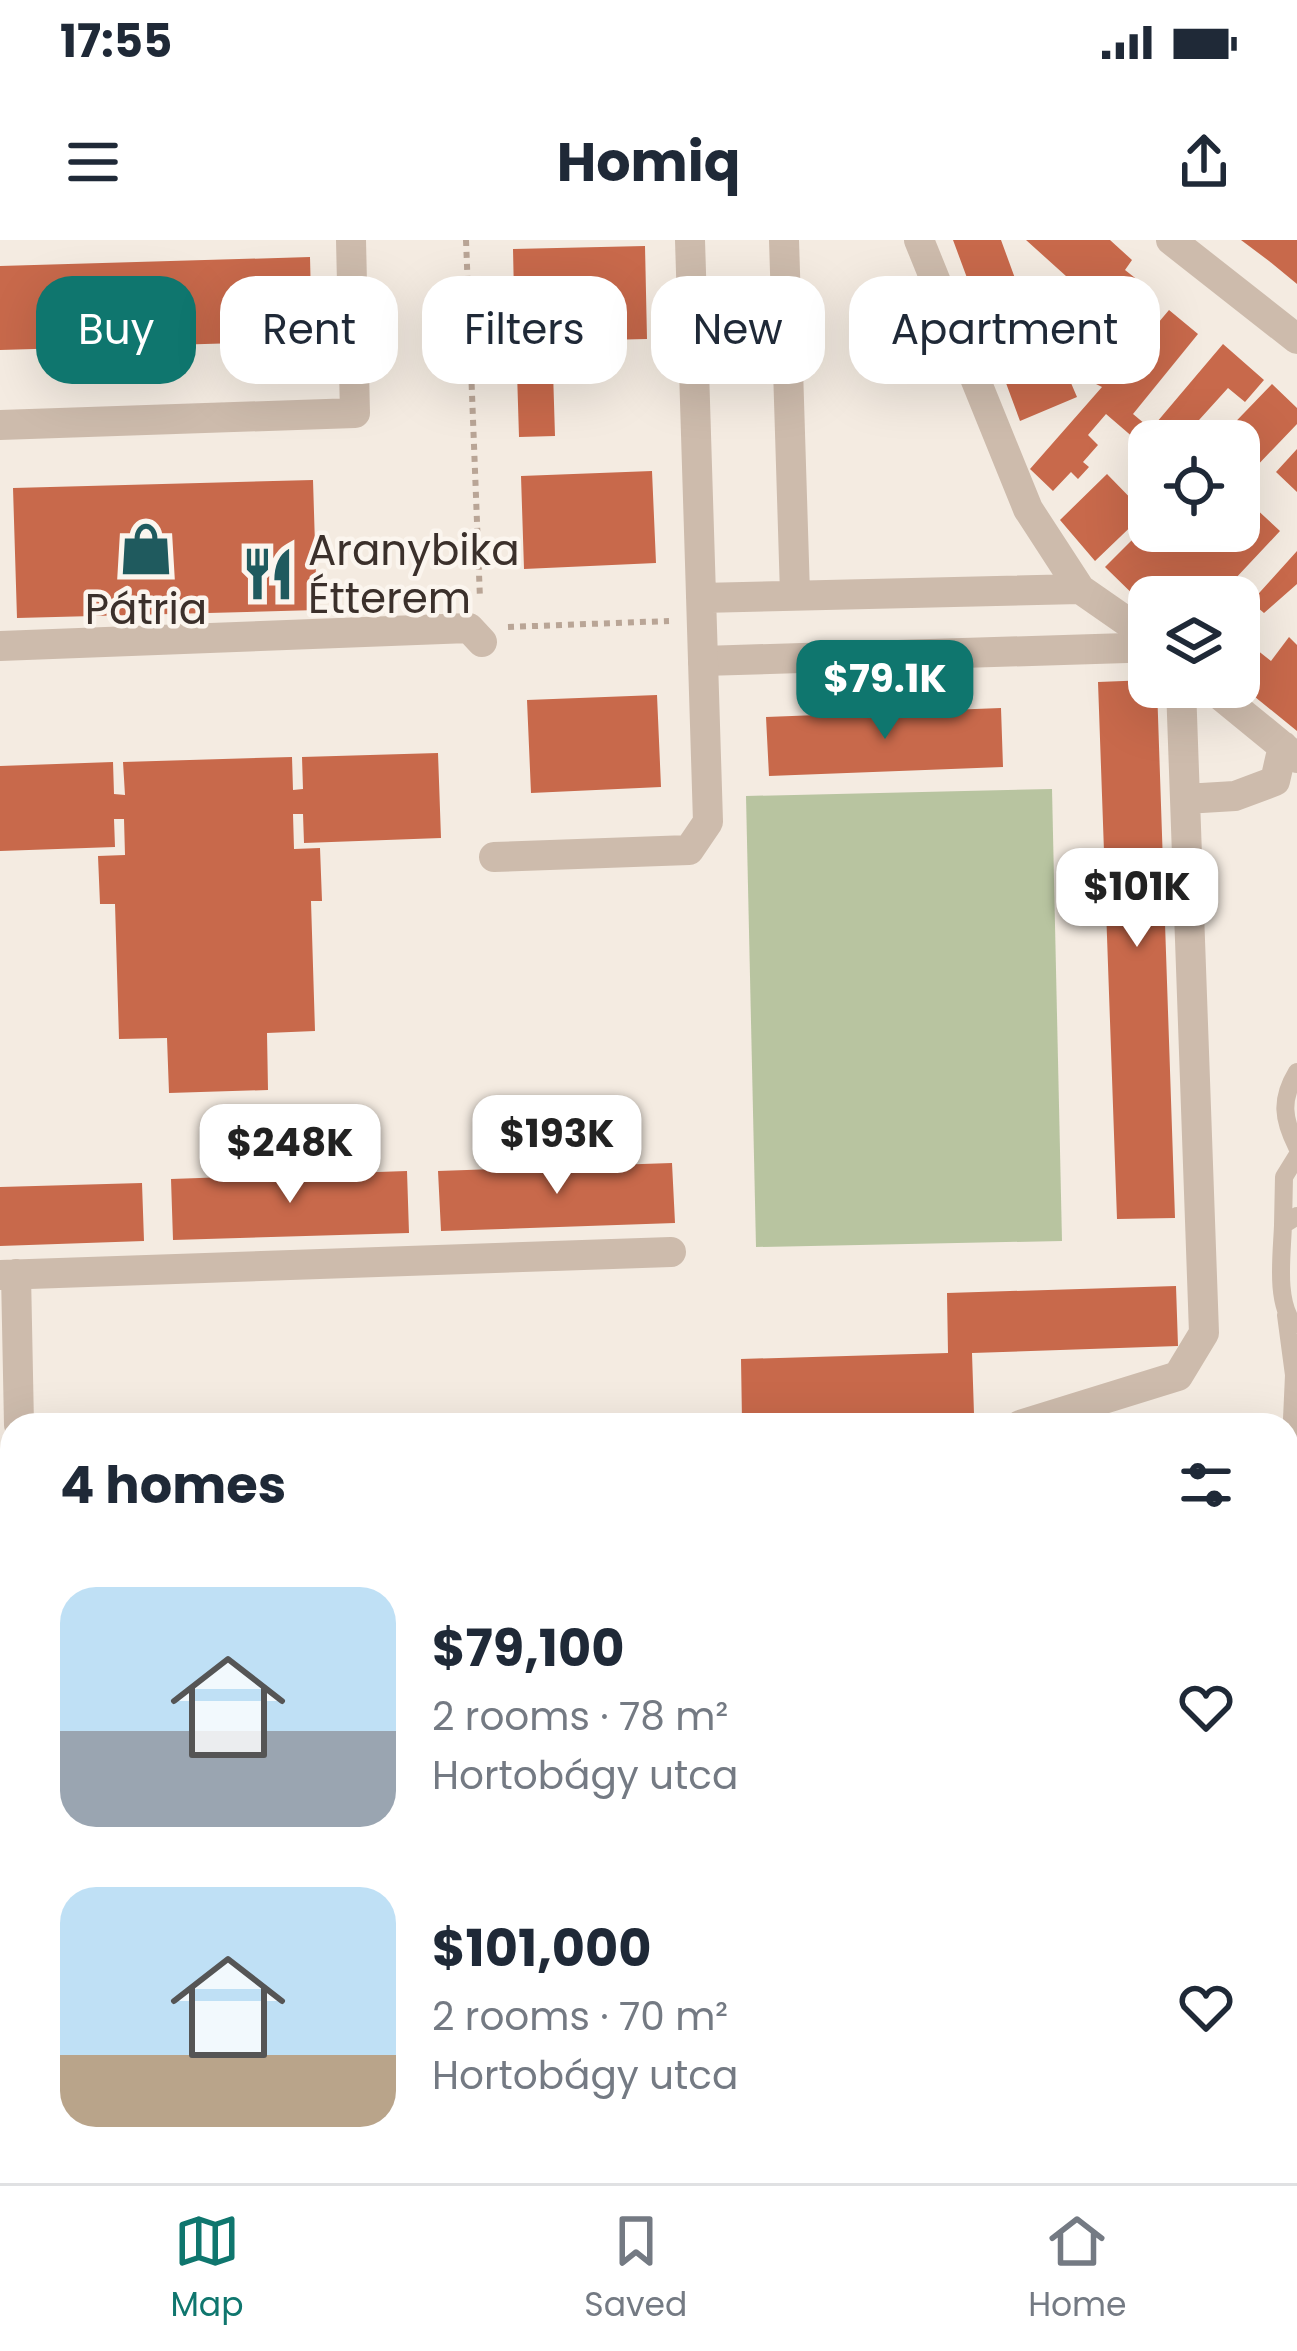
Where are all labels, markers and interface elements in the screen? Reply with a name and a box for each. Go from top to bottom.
text: 17:55 [60,10,172,73]
text: Homiq [557,124,740,200]
icon: menu [60,129,126,195]
icon: share [1171,129,1237,195]
chip: Buy [36,276,196,384]
chip: Rent [220,276,398,384]
chip: Filters [422,276,627,384]
chip: New [651,276,825,384]
chip: Apartment [849,276,1160,384]
map controls [1128,420,1260,708]
button: locate [1128,420,1260,552]
shop icon: Pátria [117,520,175,578]
place label: Aranybika Étterem [308,521,520,628]
restaurant icon: Aranybika Étterem [239,545,297,603]
button: layers [1128,576,1260,708]
place label: Pátria [85,580,207,639]
pin: $79.1K [787,640,983,742]
text: $79.1K [823,651,947,706]
pin: $101K [1053,848,1221,950]
text: $101K [1083,859,1191,914]
pin: $193K [473,1095,641,1197]
pin: $248K [206,1104,374,1206]
text: $193K [499,1106,615,1161]
text: $248K [227,1115,353,1170]
text: 4 homes [60,1449,286,1521]
icon: filters [1173,1452,1239,1518]
text: $79,100 [432,1612,625,1684]
icon: home [156,1635,300,1779]
icon: heart [1173,1674,1239,1740]
text: 2 rooms · 78 m² [432,1689,728,1744]
text: Hortobágy utca [432,1748,738,1803]
text: $101,000 [432,1912,652,1984]
icon: home [156,1935,300,2079]
icon: heart [1173,1974,1239,2040]
text: 2 rooms · 70 m² [432,1989,728,2044]
text: Hortobágy utca [432,2048,738,2103]
tab: Map [170,2208,243,2330]
tab: Saved [584,2208,687,2330]
tab: Home [1028,2208,1127,2330]

